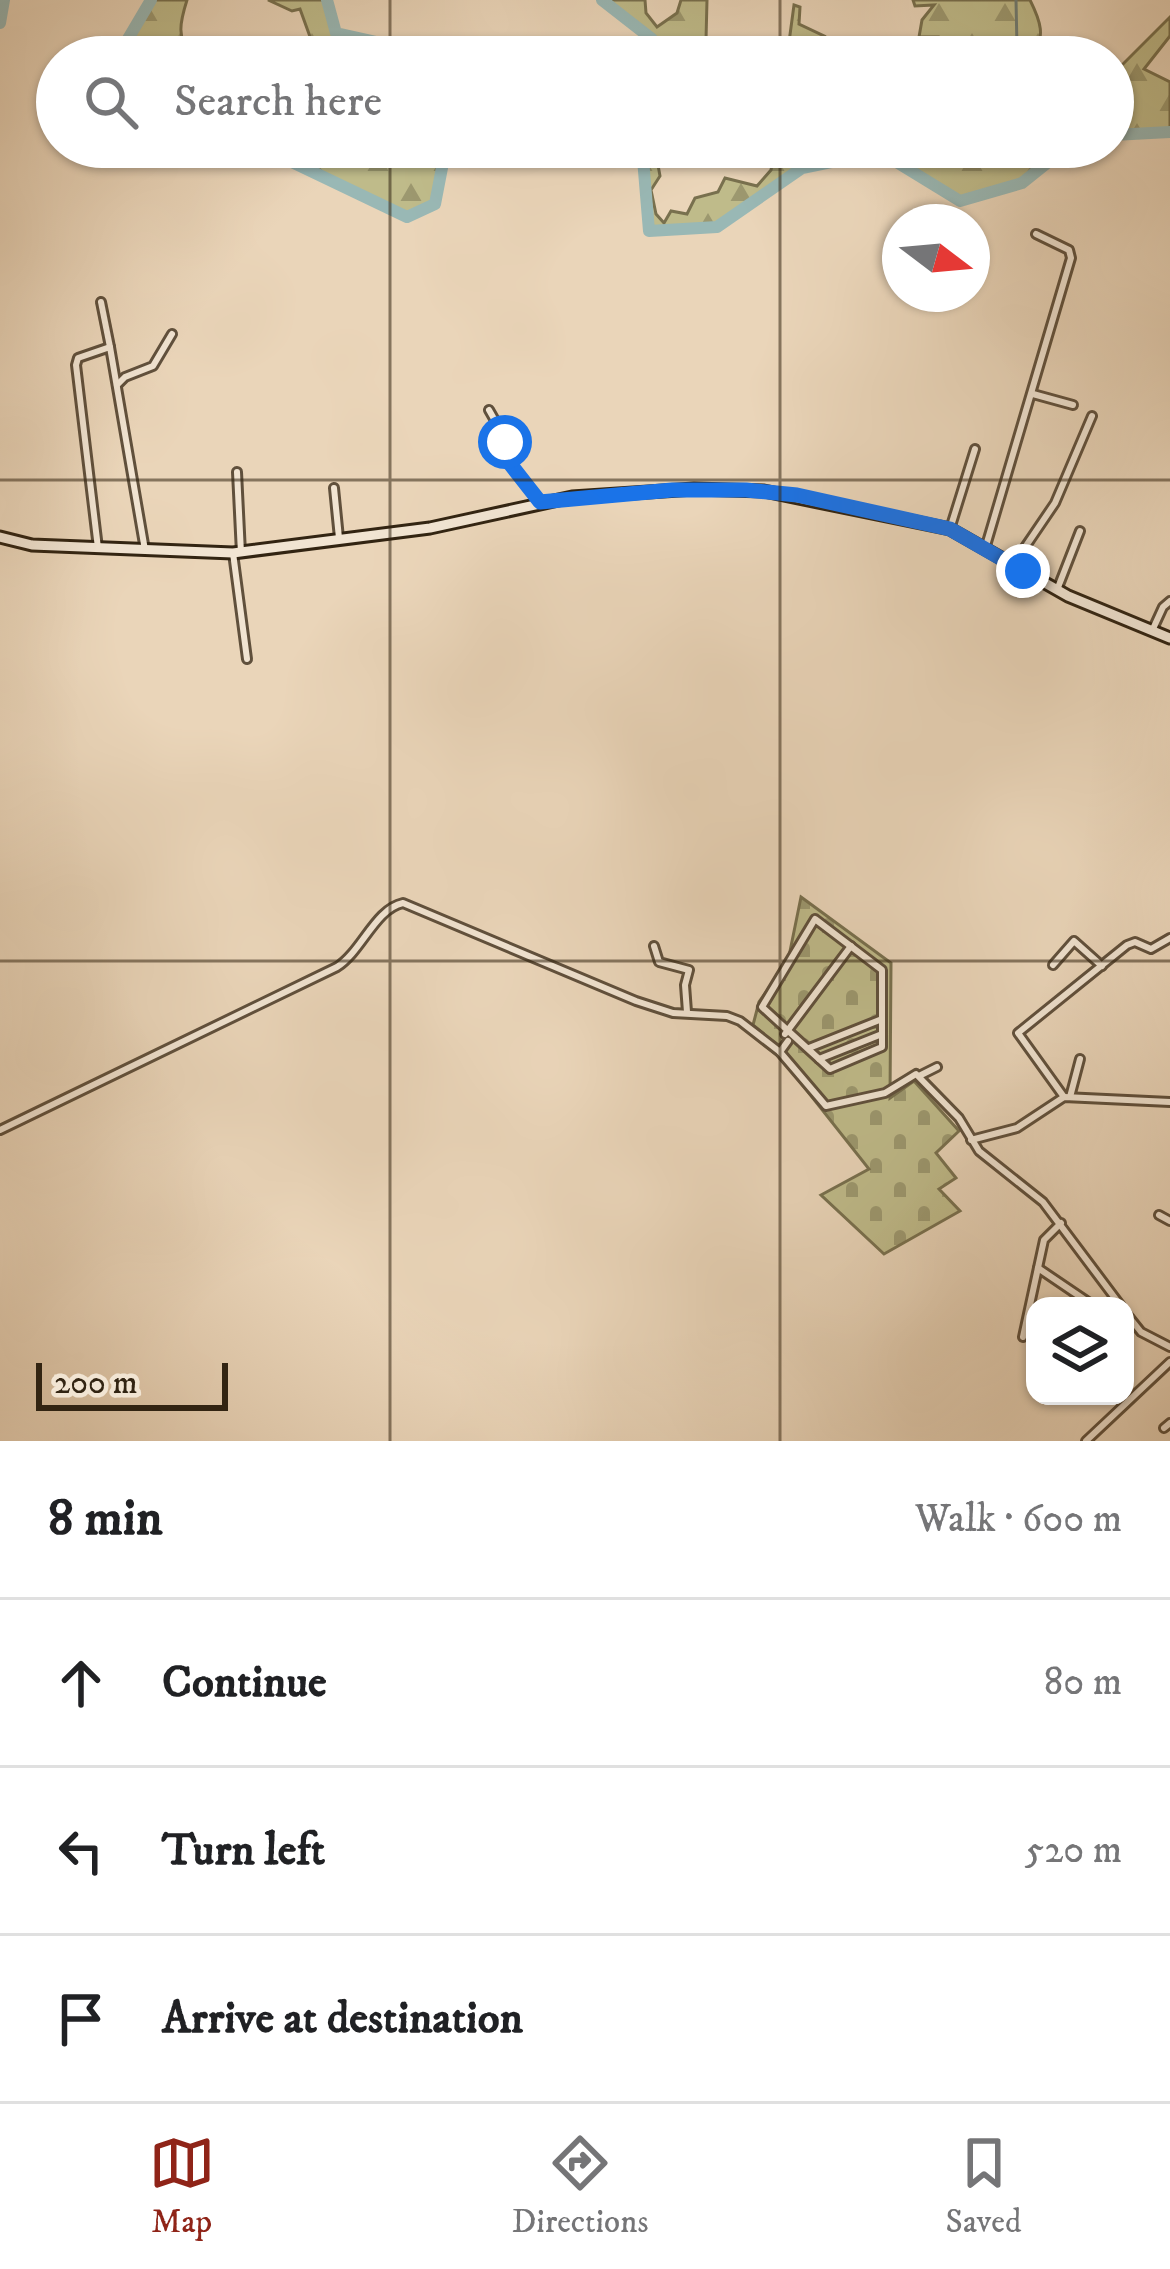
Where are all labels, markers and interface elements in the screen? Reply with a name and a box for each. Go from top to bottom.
search box [36,36,1134,168]
icon: search [78,69,144,135]
text: Search here [174,74,382,130]
north arrow [882,204,990,312]
route start [478,415,532,469]
route end [996,544,1050,598]
map controls [1026,1297,1134,1405]
button: layers [1026,1297,1134,1405]
scale bar [36,1357,228,1410]
text: 200 m [54,1363,138,1404]
text: 8 min [48,1487,163,1551]
text: Walk · 600 m [915,1495,1122,1544]
icon: ahead [48,1650,114,1716]
text: Continue [162,1655,327,1711]
text: 80 m [1044,1658,1122,1707]
icon: left [48,1818,114,1884]
text: Turn left [162,1823,325,1879]
text: 520 m [1025,1826,1122,1875]
icon: arrive [48,1986,114,2052]
text: Arrive at destination [162,1991,523,2047]
tab: Map [149,2130,215,2243]
tab: Directions [512,2130,648,2243]
tab: Saved [946,2130,1021,2243]

